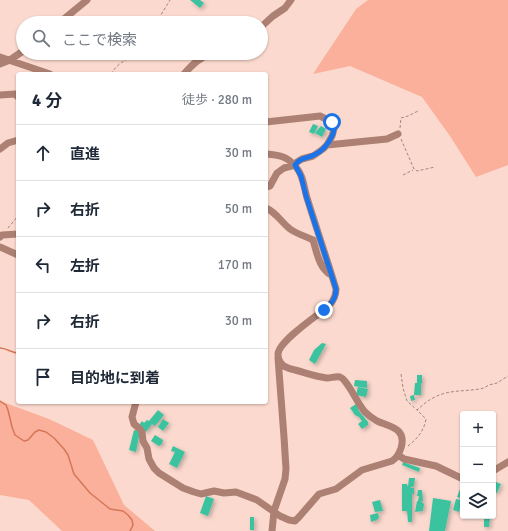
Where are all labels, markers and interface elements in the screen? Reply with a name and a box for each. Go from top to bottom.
search box [16,16,268,60]
icon: search [30,27,52,49]
text: ここで検索 [62,31,137,49]
text: 4 分 [32,90,62,111]
text: 徒歩 · 280 m [182,92,252,108]
route start [323,113,341,131]
icon: ahead [32,142,54,164]
text: 直進 [70,145,100,163]
text: 30 m [225,145,252,161]
icon: right [32,198,54,220]
text: 右折 [70,201,100,219]
text: 50 m [225,201,252,217]
icon: left [32,254,54,276]
text: 左折 [70,257,100,275]
text: 170 m [218,257,252,273]
route end [315,301,333,319]
icon: right [32,310,54,332]
text: 右折 [70,313,100,331]
text: 30 m [225,313,252,329]
icon: arrive [32,366,54,388]
text: 目的地に到着 [70,369,160,387]
map controls [460,411,496,519]
button: + [460,411,496,447]
button: − [460,447,496,483]
button: layers [460,483,496,519]

